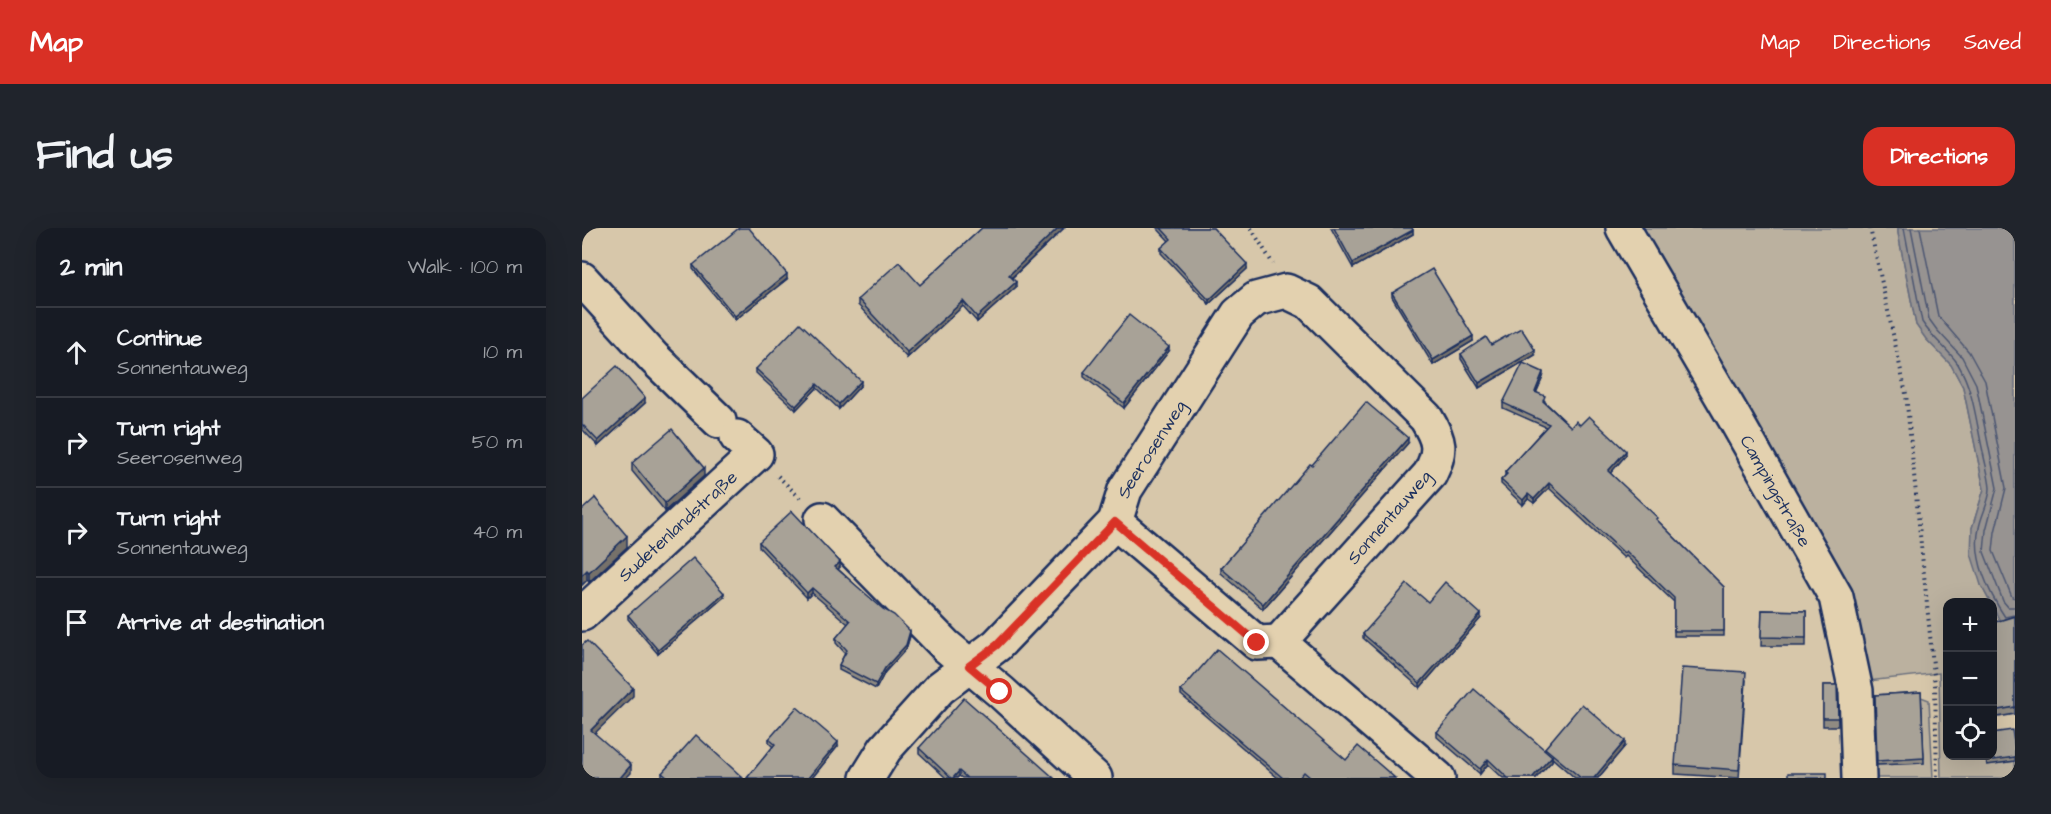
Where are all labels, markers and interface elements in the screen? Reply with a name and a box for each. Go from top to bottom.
text: Map [30,23,83,62]
text: Map [1760,28,1800,57]
text: Directions [1833,28,1931,57]
text: Saved [1964,28,2021,57]
text: Find us [36,127,173,185]
button: Directions [1863,127,2015,186]
text: 2 min [60,249,122,285]
text: Walk · 100 m [407,253,522,281]
text: Continue [117,323,202,354]
icon: ahead [60,336,93,369]
text: 10 m [483,338,522,366]
text: Sonnentauweg [117,354,248,382]
street label: Seerosenweg [1111,395,1193,501]
text: Turn right [117,413,220,444]
icon: right [60,426,93,459]
text: 50 m [472,428,522,456]
street label: Campingstraße [1734,431,1817,552]
text: Seerosenweg [117,444,242,472]
street label: Sudetenlandstraße [613,465,743,588]
street label: Sonnentauweg [1341,465,1438,571]
text: Turn right [117,503,220,534]
icon: right [60,516,93,549]
text: 40 m [472,518,522,546]
text: Sonnentauweg [117,534,248,562]
map controls [1943,598,1997,760]
button: + [1943,598,1997,652]
icon: arrive [60,606,93,639]
text: Arrive at destination [117,607,324,638]
route end [1243,629,1269,655]
button: − [1943,652,1997,706]
route start [986,678,1012,704]
button: locate [1943,706,1997,760]

